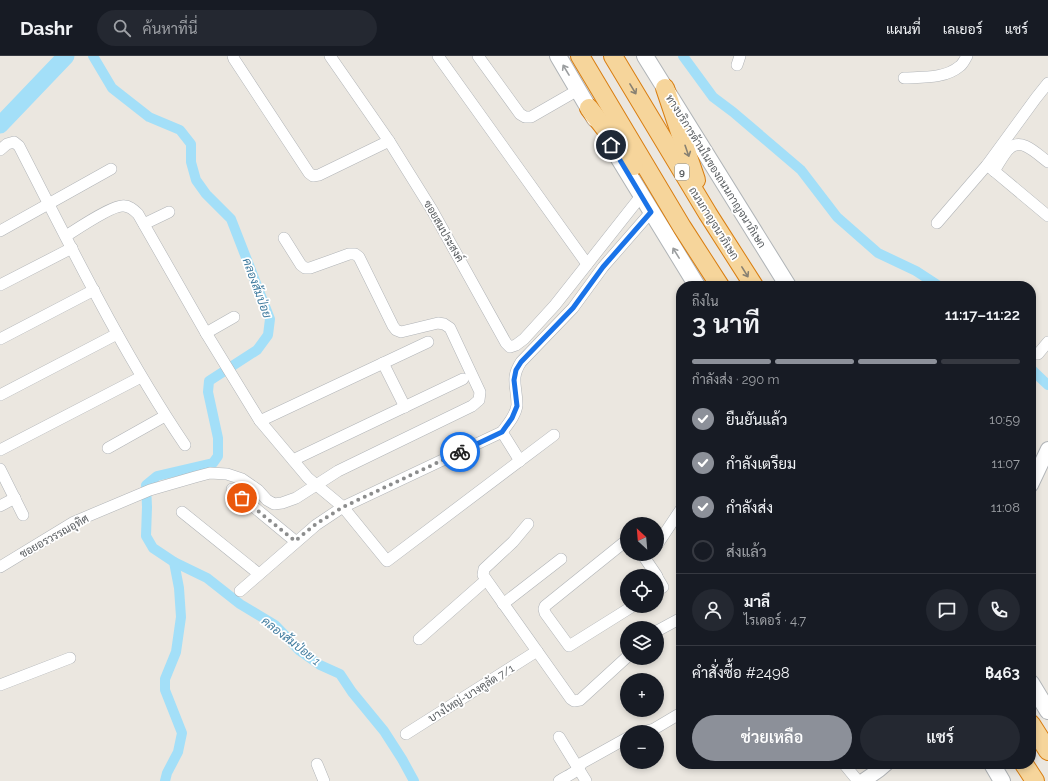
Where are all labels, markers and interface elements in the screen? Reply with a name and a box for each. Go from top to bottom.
search box [97,10,377,46]
text: Dashr [20,17,73,39]
icon: search [111,17,133,39]
text: ค้นหาที่นี่ [143,20,197,38]
text: แผนที่ [886,21,921,37]
text: เลเยอร์ [943,21,983,37]
text: แชร์ [1005,21,1028,37]
one-way arrow [561,64,569,76]
one-way arrow [629,83,637,94]
street label: ทางบริการด้านในของถนนกาญจนาภิเษก [663,92,769,250]
pin [594,128,628,162]
icon: home [600,134,622,156]
one-way arrow [683,145,691,157]
road number: 9 [675,164,689,180]
street label: ถนนกาญจนาภิเษก [686,184,742,262]
street label: ซอยสมประสงค์ [421,197,468,264]
one-way arrow [672,247,680,259]
water label: คลองส้มป่อย [240,256,274,320]
one-way arrow [741,266,749,277]
text: ถึงใน [692,294,719,309]
text: 11:17–11:22 [945,306,1020,324]
text: 3 นาที [692,309,760,339]
text: กำลังส่ง · 290 m [692,372,779,387]
icon: check [692,408,714,430]
text: ยืนยันแล้ว [726,411,787,429]
text: 10:59 [989,412,1020,427]
courier [440,432,480,472]
icon: bike [449,441,471,463]
icon: check [692,452,714,474]
text: กำลังเตรียม [726,455,796,473]
text: 11:07 [992,456,1020,471]
pin [225,481,259,515]
icon: bag [231,487,253,509]
icon: check [692,496,714,518]
text: กำลังส่ง [726,499,773,517]
text: 11:08 [991,500,1020,515]
street label: ซอยอรวรรณอุทิศ [17,512,92,563]
north arrow [620,517,664,561]
map controls [620,517,664,769]
text: ส่งแล้ว [726,543,767,561]
button: locate [620,569,664,613]
button: person [692,589,734,631]
button: chat [926,589,968,631]
button: phone [978,589,1020,631]
text: มาลี [744,593,770,611]
text: ไรเดอร์ · 4.7 [744,613,806,628]
water label: คลองส้มป่อย 1 [259,614,323,668]
button: layers [620,621,664,665]
street label: บางใหญ่-บางคูลัด 7/1 [425,660,517,726]
text: คำสั่งซื้อ #2498 [692,664,790,682]
text: ฿463 [985,664,1020,682]
button: + [620,673,664,717]
button: ช่วยเหลือ [692,715,852,761]
button: แชร์ [860,715,1020,761]
button: − [620,725,664,769]

